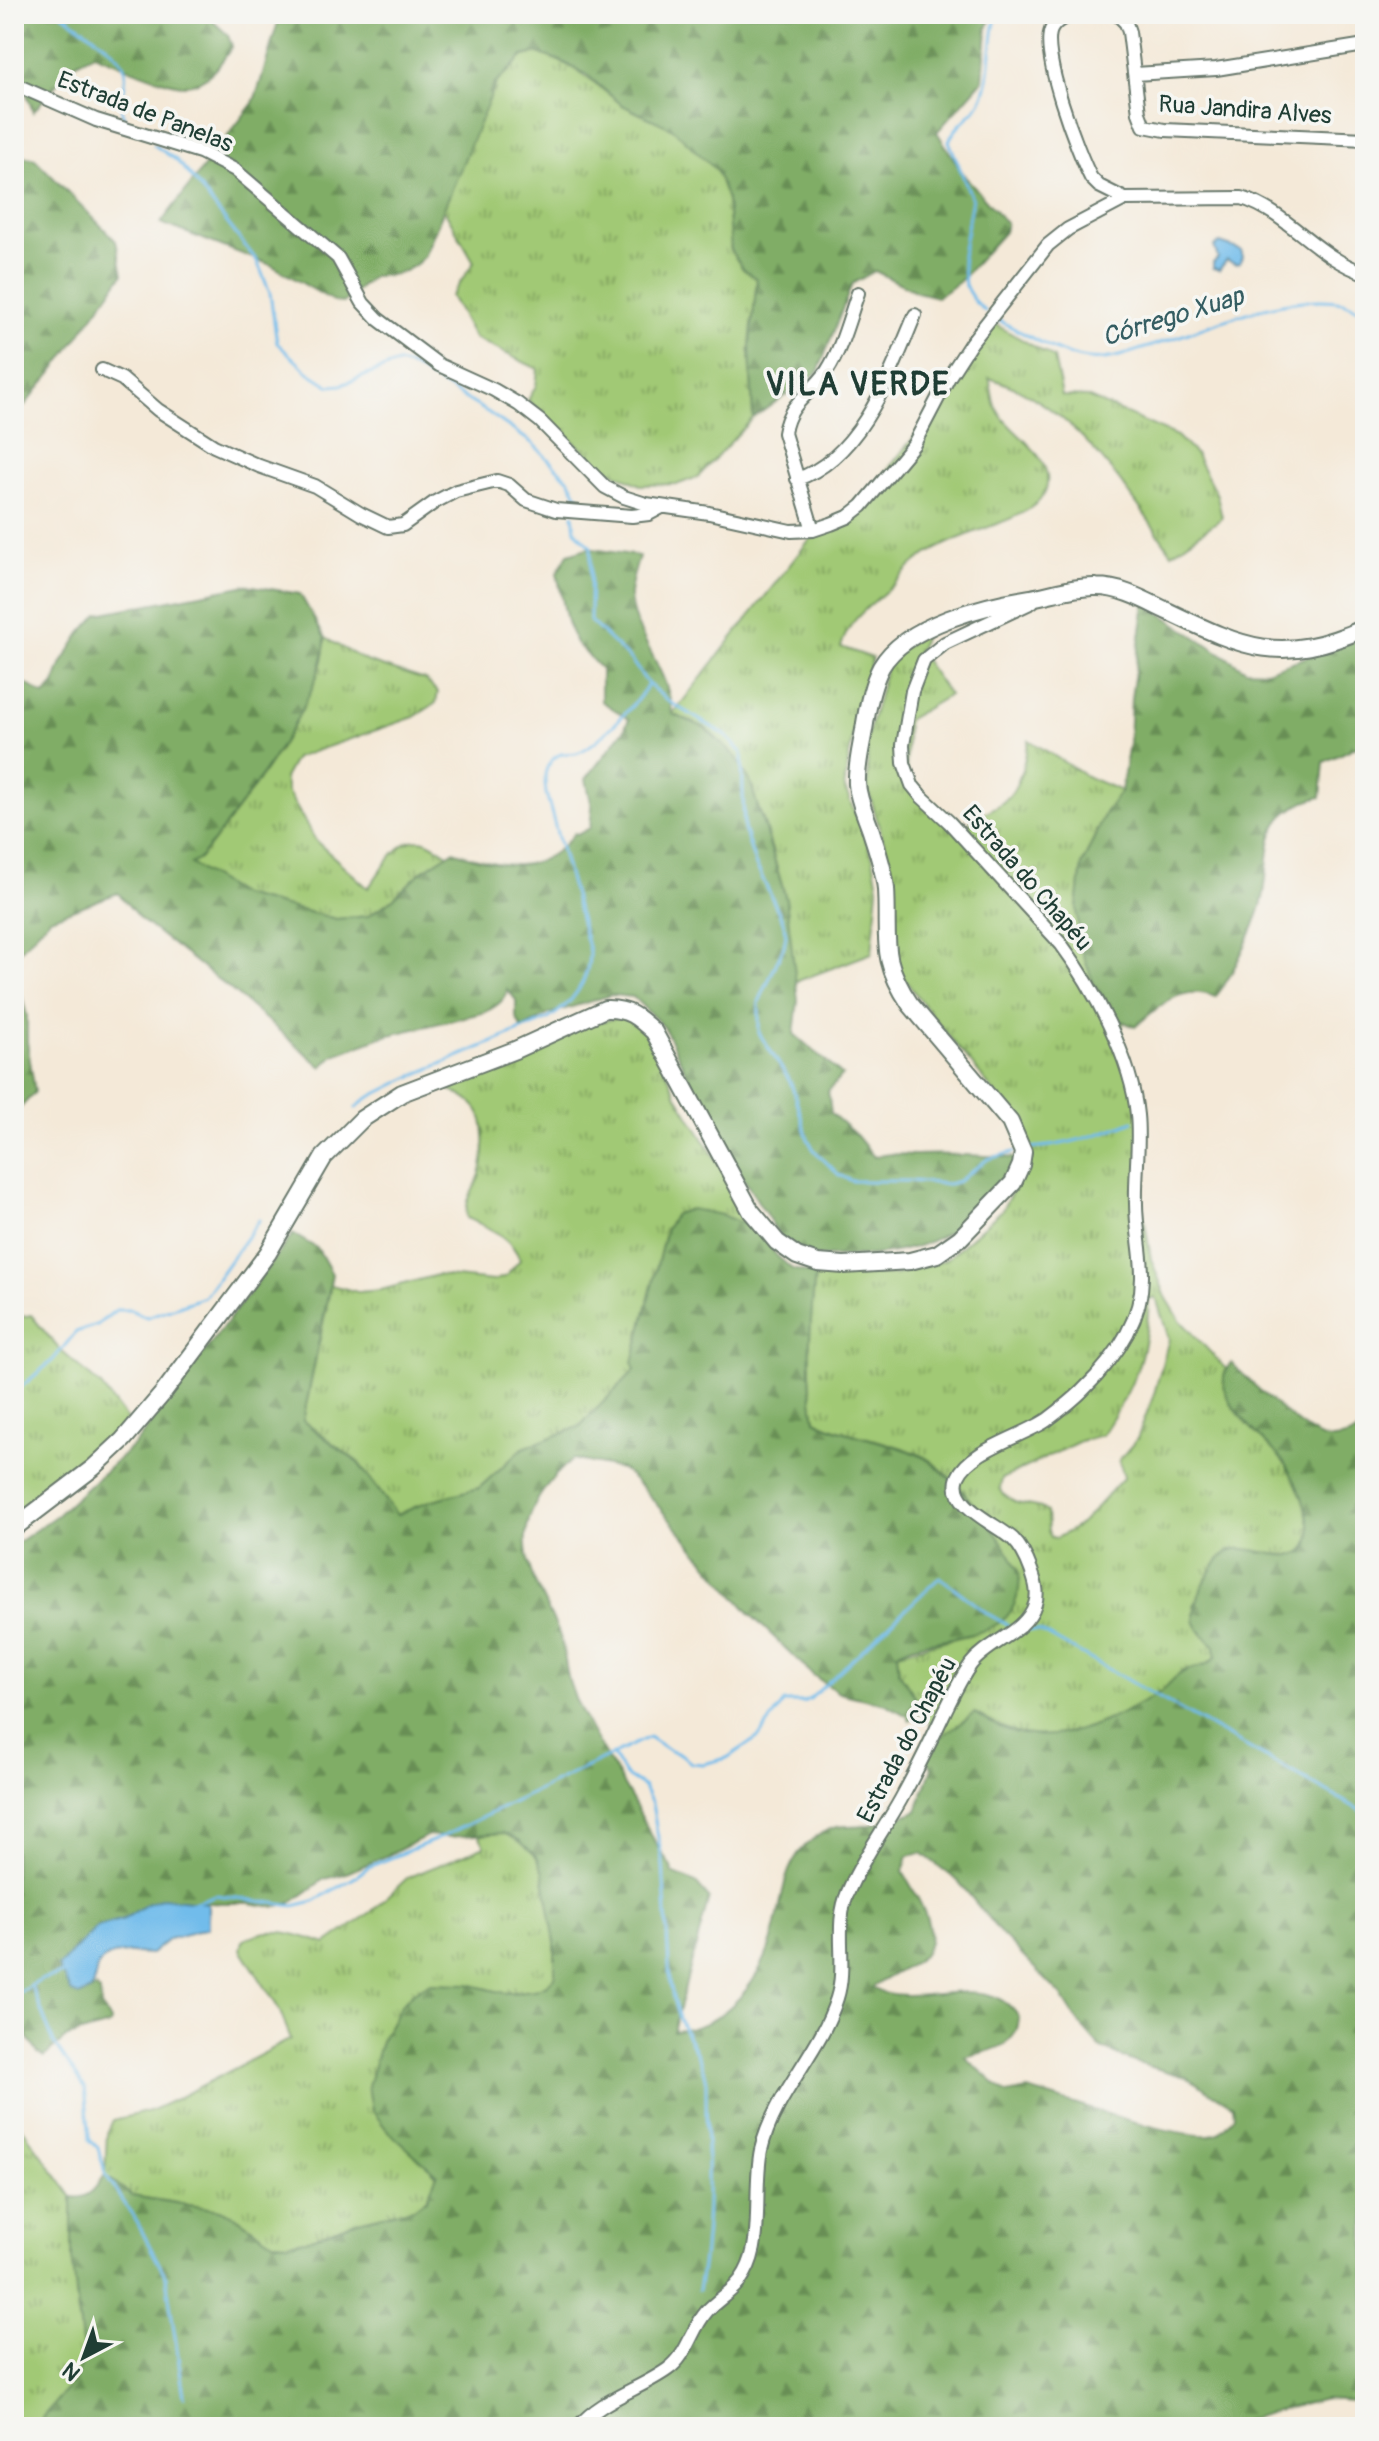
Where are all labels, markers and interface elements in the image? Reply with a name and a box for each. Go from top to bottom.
street label: Estrada de Panelas [53,65,237,159]
street label: Rua Jandira Alves [1157,89,1333,131]
water label: Córrego Xuap [1099,280,1249,354]
district label: VILA VERDE [766,365,951,405]
street label: Estrada do Chapéu [956,799,1098,957]
street label: Estrada do Chapéu [851,1652,963,1828]
north arrow [44,2317,124,2397]
text: N [57,2356,86,2387]

